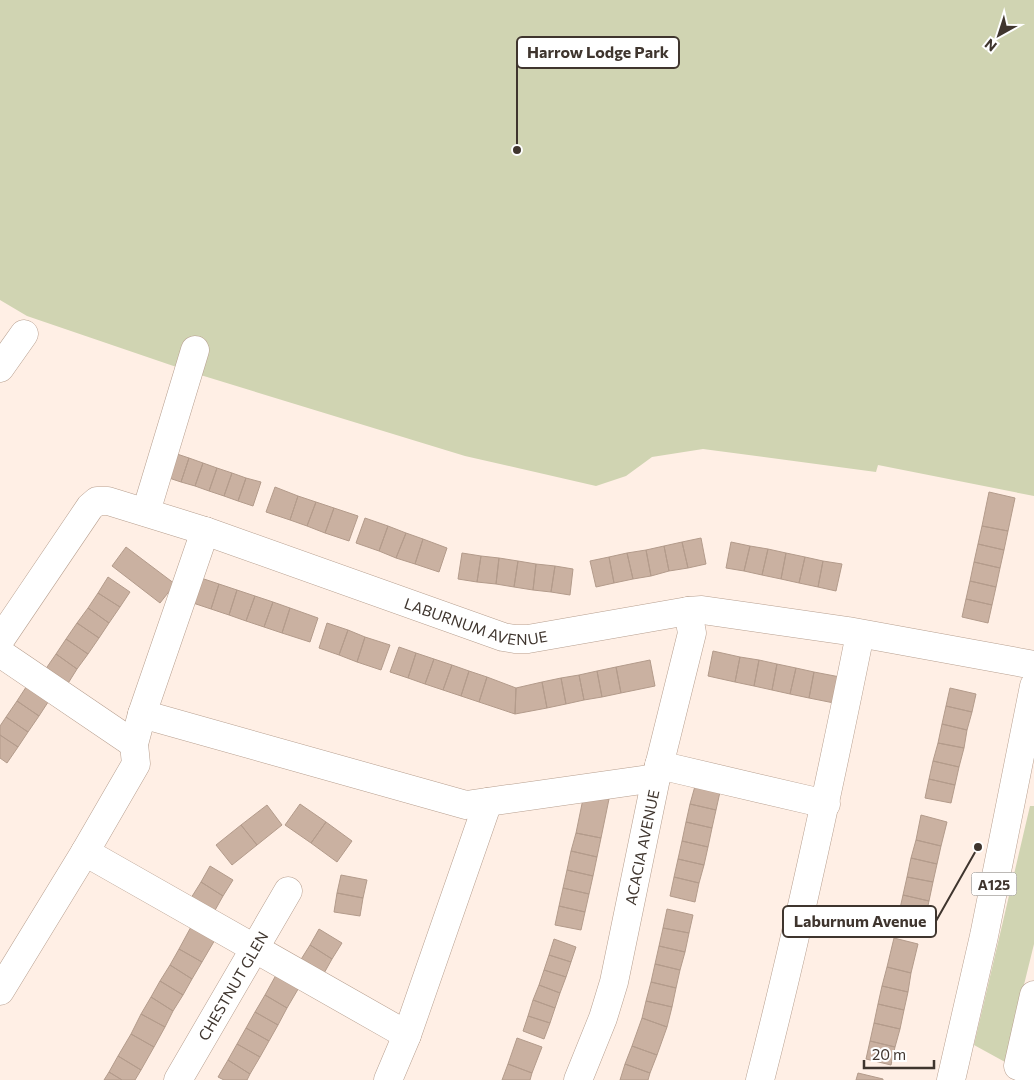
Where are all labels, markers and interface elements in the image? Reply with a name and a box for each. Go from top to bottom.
north arrow [974,10,1024,60]
text: N [981,36,1000,55]
callout: Harrow Lodge Park [517,37,679,68]
text: Harrow Lodge Park [527,42,670,61]
street label: LABURNUM AVENUE [402,594,549,648]
street label: ACACIA AVENUE [621,788,662,907]
road number: A125 [972,872,1016,896]
callout: Laburnum Avenue [783,906,936,937]
text: Laburnum Avenue [794,911,926,930]
street label: CHESTNUT GLEN [194,928,272,1044]
scale bar [864,1038,934,1070]
text: 20 m [872,1045,906,1063]

